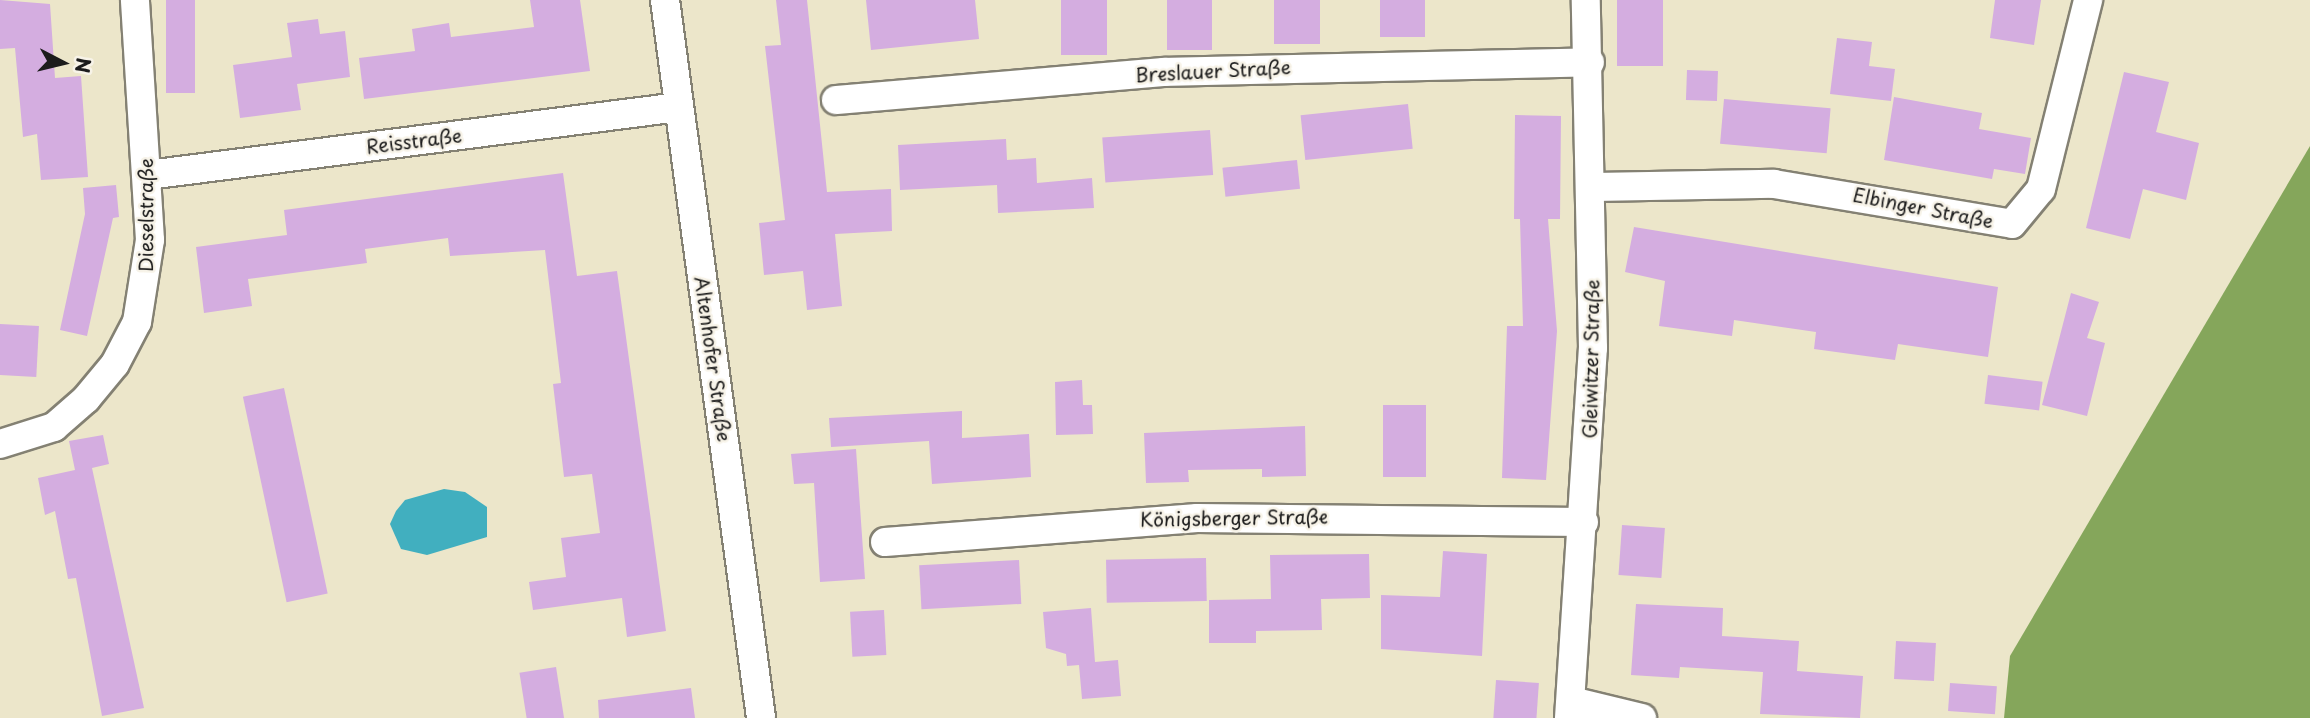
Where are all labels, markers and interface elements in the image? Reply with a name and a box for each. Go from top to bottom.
north arrow [28,28,98,98]
text: N [69,56,99,75]
street label: Breslauer Straße [1134,56,1292,86]
street label: Reisstraße [365,124,463,158]
street label: Dieselstraße [135,158,157,272]
street label: Elbinger Straße [1850,183,1996,233]
street label: Altenhofer Straße [690,275,736,443]
street label: Gleiwitzer Straße [1578,279,1604,439]
street label: Königsberger Straße [1139,505,1329,531]

